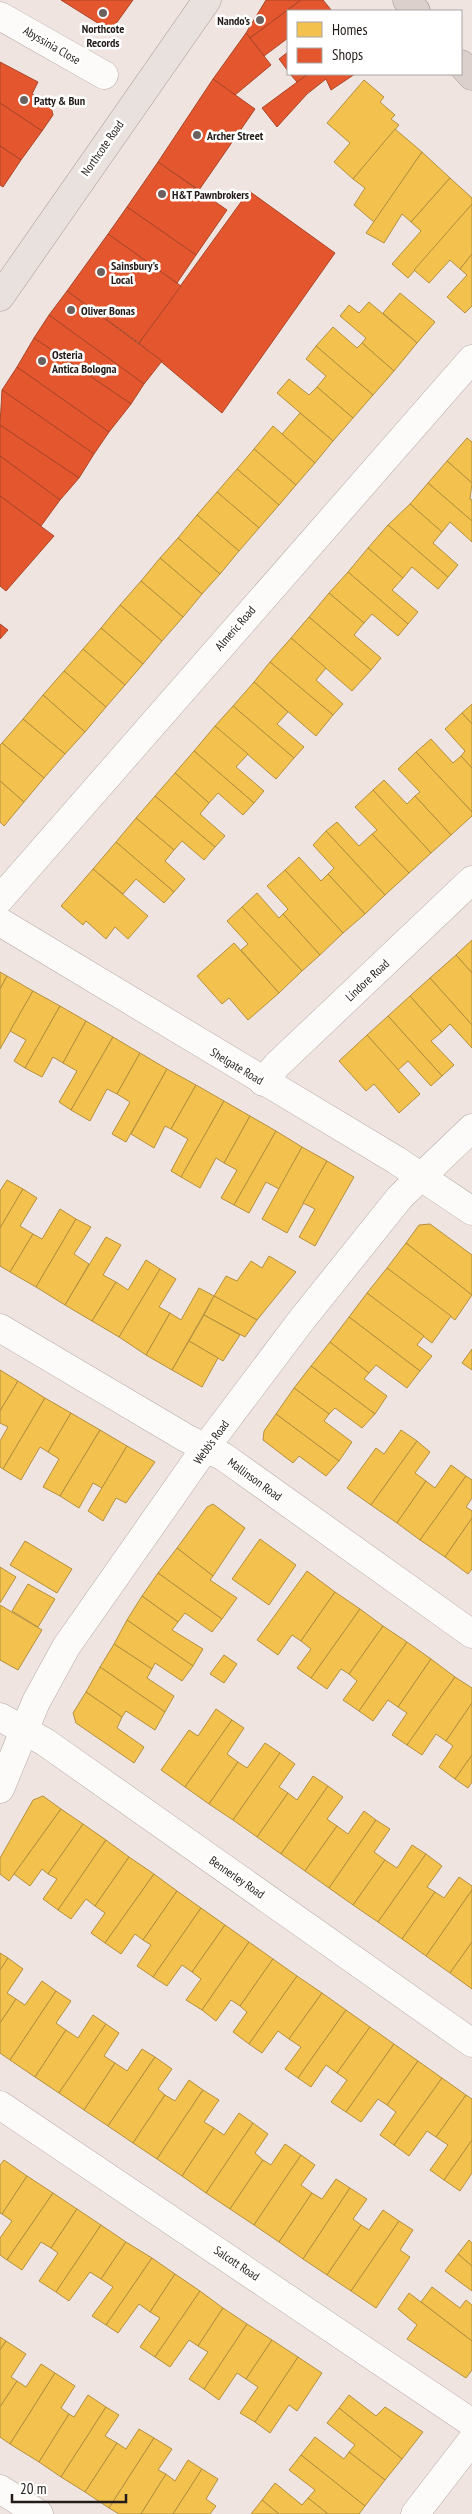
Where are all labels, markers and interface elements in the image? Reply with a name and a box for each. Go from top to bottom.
marker: Northcote Records [97,7,109,19]
legend [287,10,462,75]
place label: Nando's [217,13,250,28]
marker: Nando's [254,14,266,26]
text: Homes [332,20,368,39]
place label: Northcote Records [82,21,124,50]
street label: Abyssinia Close [21,23,83,67]
text: Shops [332,45,363,64]
place label: Patty & Bun [34,93,85,108]
marker: Patty & Bun [18,94,30,106]
street label: Northcote Road [77,117,127,179]
place label: Archer Street [206,128,264,143]
marker: Archer Street [191,129,203,141]
place label: H&T Pawnbrokers [172,187,249,202]
marker: H&T Pawnbrokers [156,188,168,200]
place label: Sainsbury's Local [111,258,159,287]
marker: Sainsbury's Local [95,266,107,278]
place label: Oliver Bonas [81,303,135,318]
marker: Oliver Bonas [65,304,77,316]
place label: Osteria Antica Bologna [51,347,116,376]
marker: Osteria Antica Bologna [36,355,48,367]
street label: Almeric Road [212,603,258,653]
street label: Lindore Road [342,956,392,1004]
street label: Shelgate Road [208,1044,266,1088]
street label: Webb's Road [190,1417,232,1467]
street label: Mallinson Road [225,1454,285,1504]
street label: Bennerley Road [206,1852,268,1902]
street label: Salcott Road [211,2242,263,2284]
scale bar [12,2472,126,2504]
text: 20 m [20,2479,46,2498]

